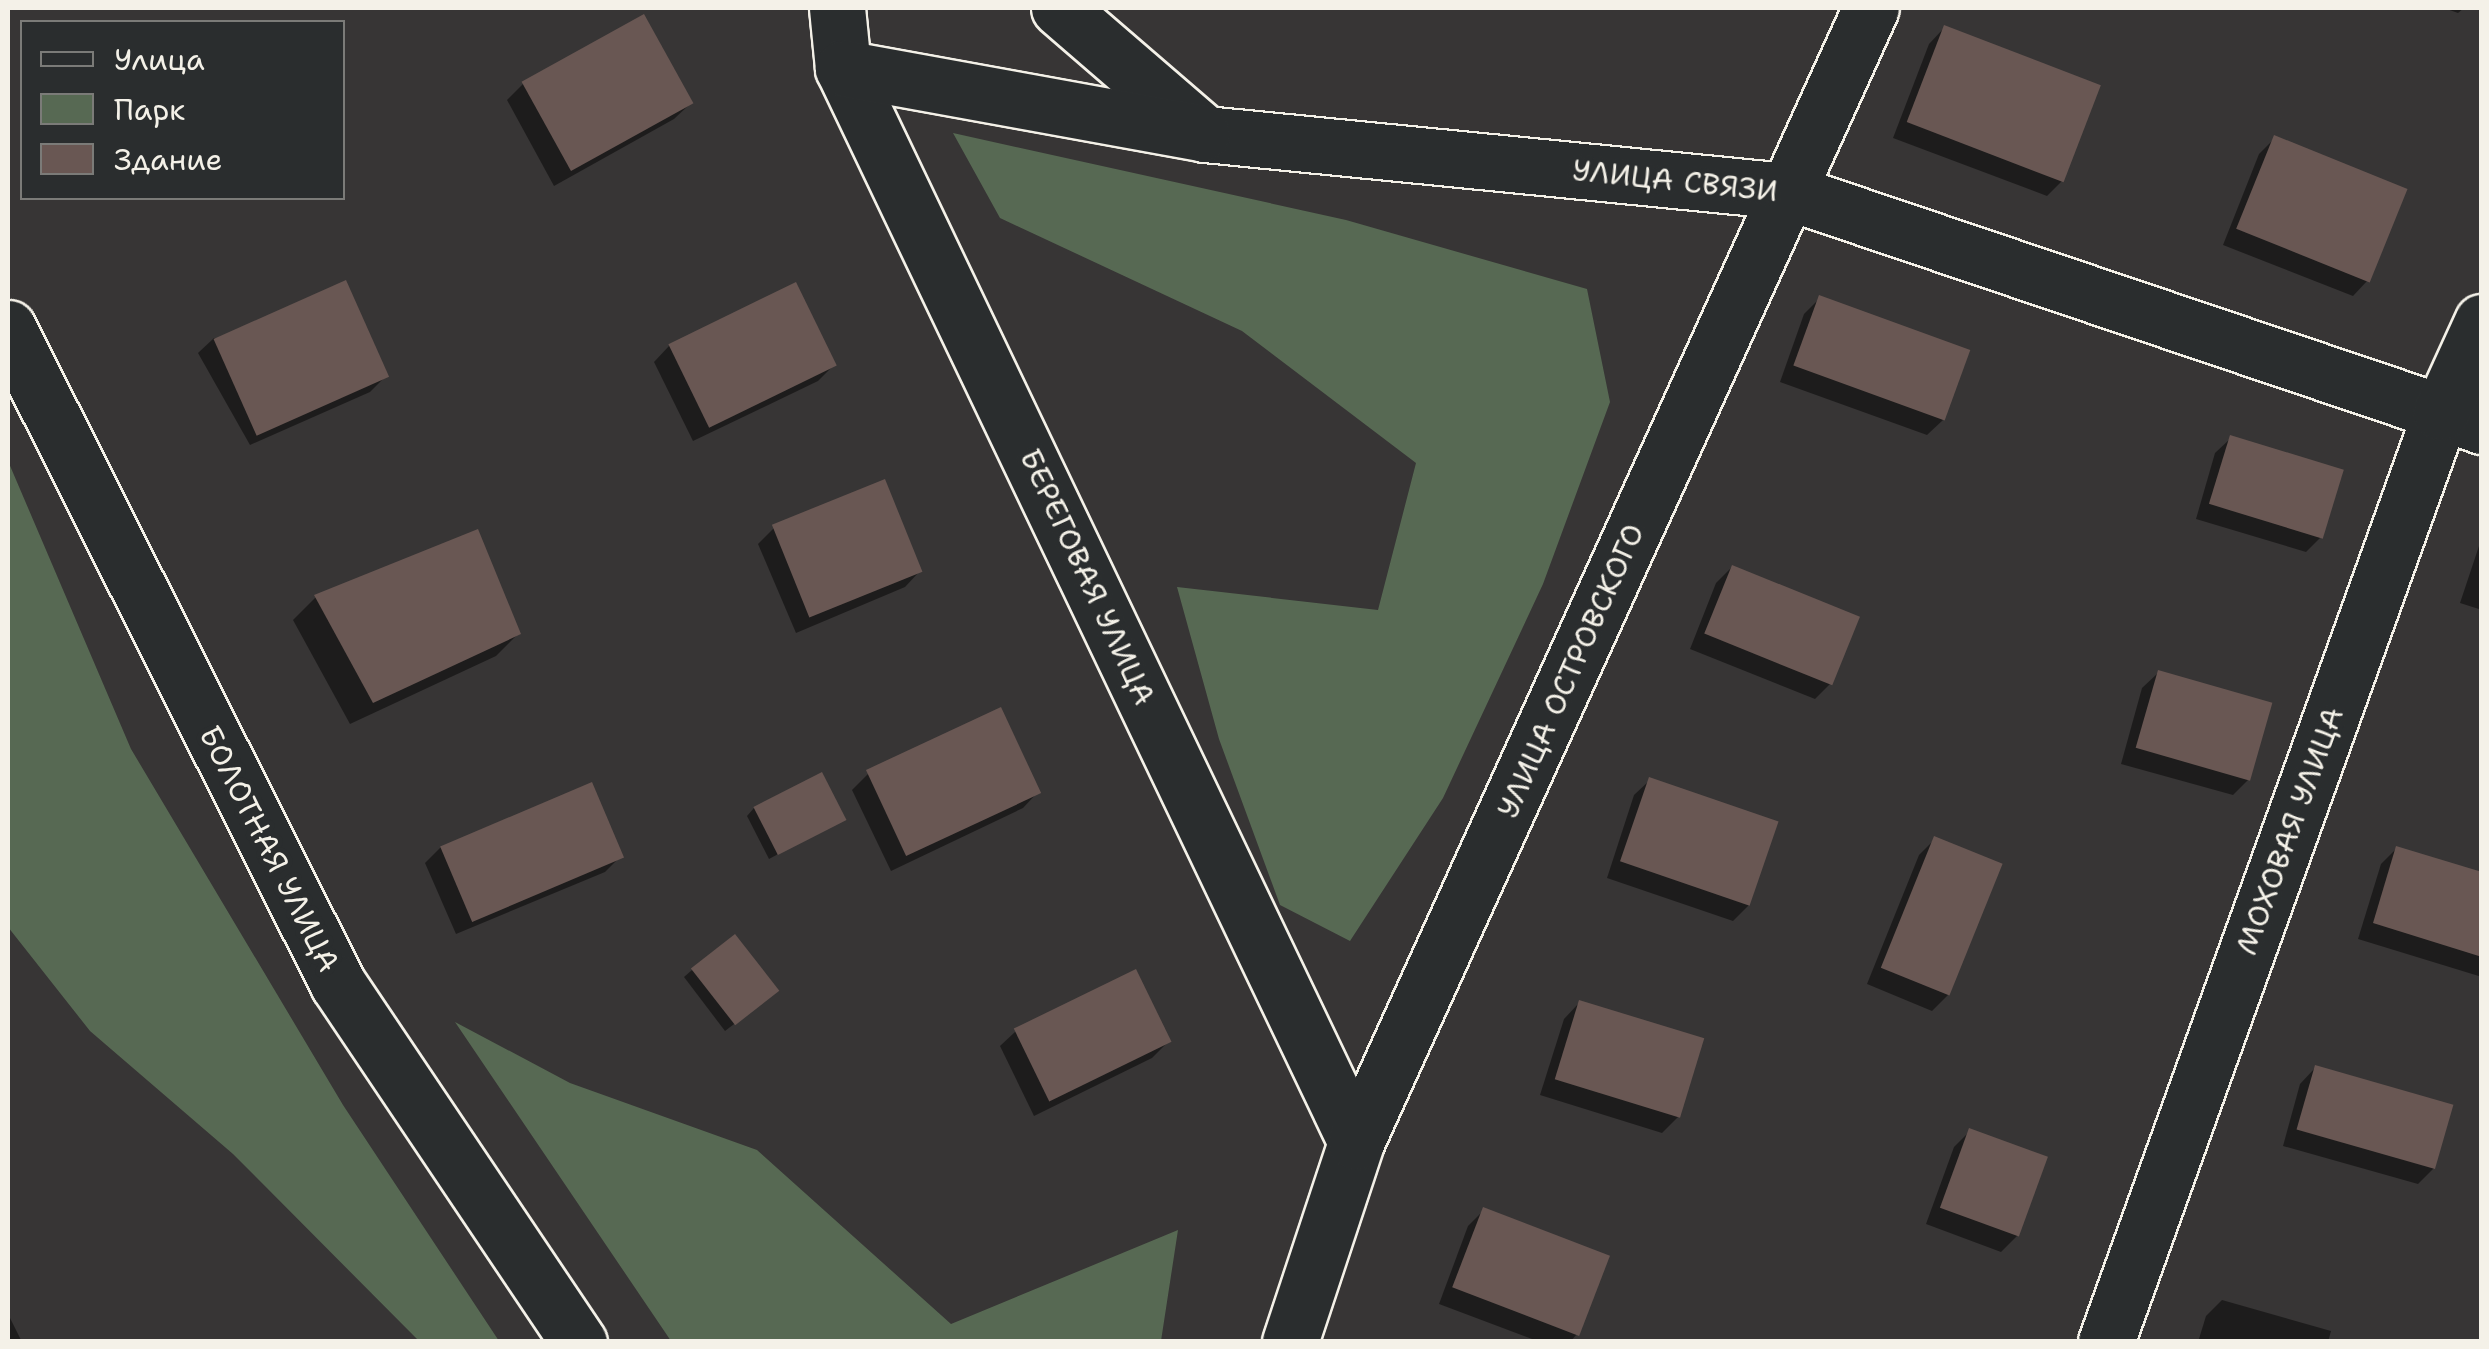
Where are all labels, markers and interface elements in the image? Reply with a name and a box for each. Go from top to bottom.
legend [20,20,345,200]
text: Улица [114,39,205,80]
text: Парк [114,89,185,130]
text: Здание [114,139,223,180]
street label: УЛИЦА СВЯЗИ [1571,152,1779,210]
street label: БЕРЕГОВАЯ УЛИЦА [1012,443,1162,711]
street label: УЛИЦА ОСТРОВСКОГО [1490,518,1652,824]
street label: МОХОВАЯ УЛИЦА [2228,702,2352,960]
street label: БОЛОТНАЯ УЛИЦА [191,720,347,978]

